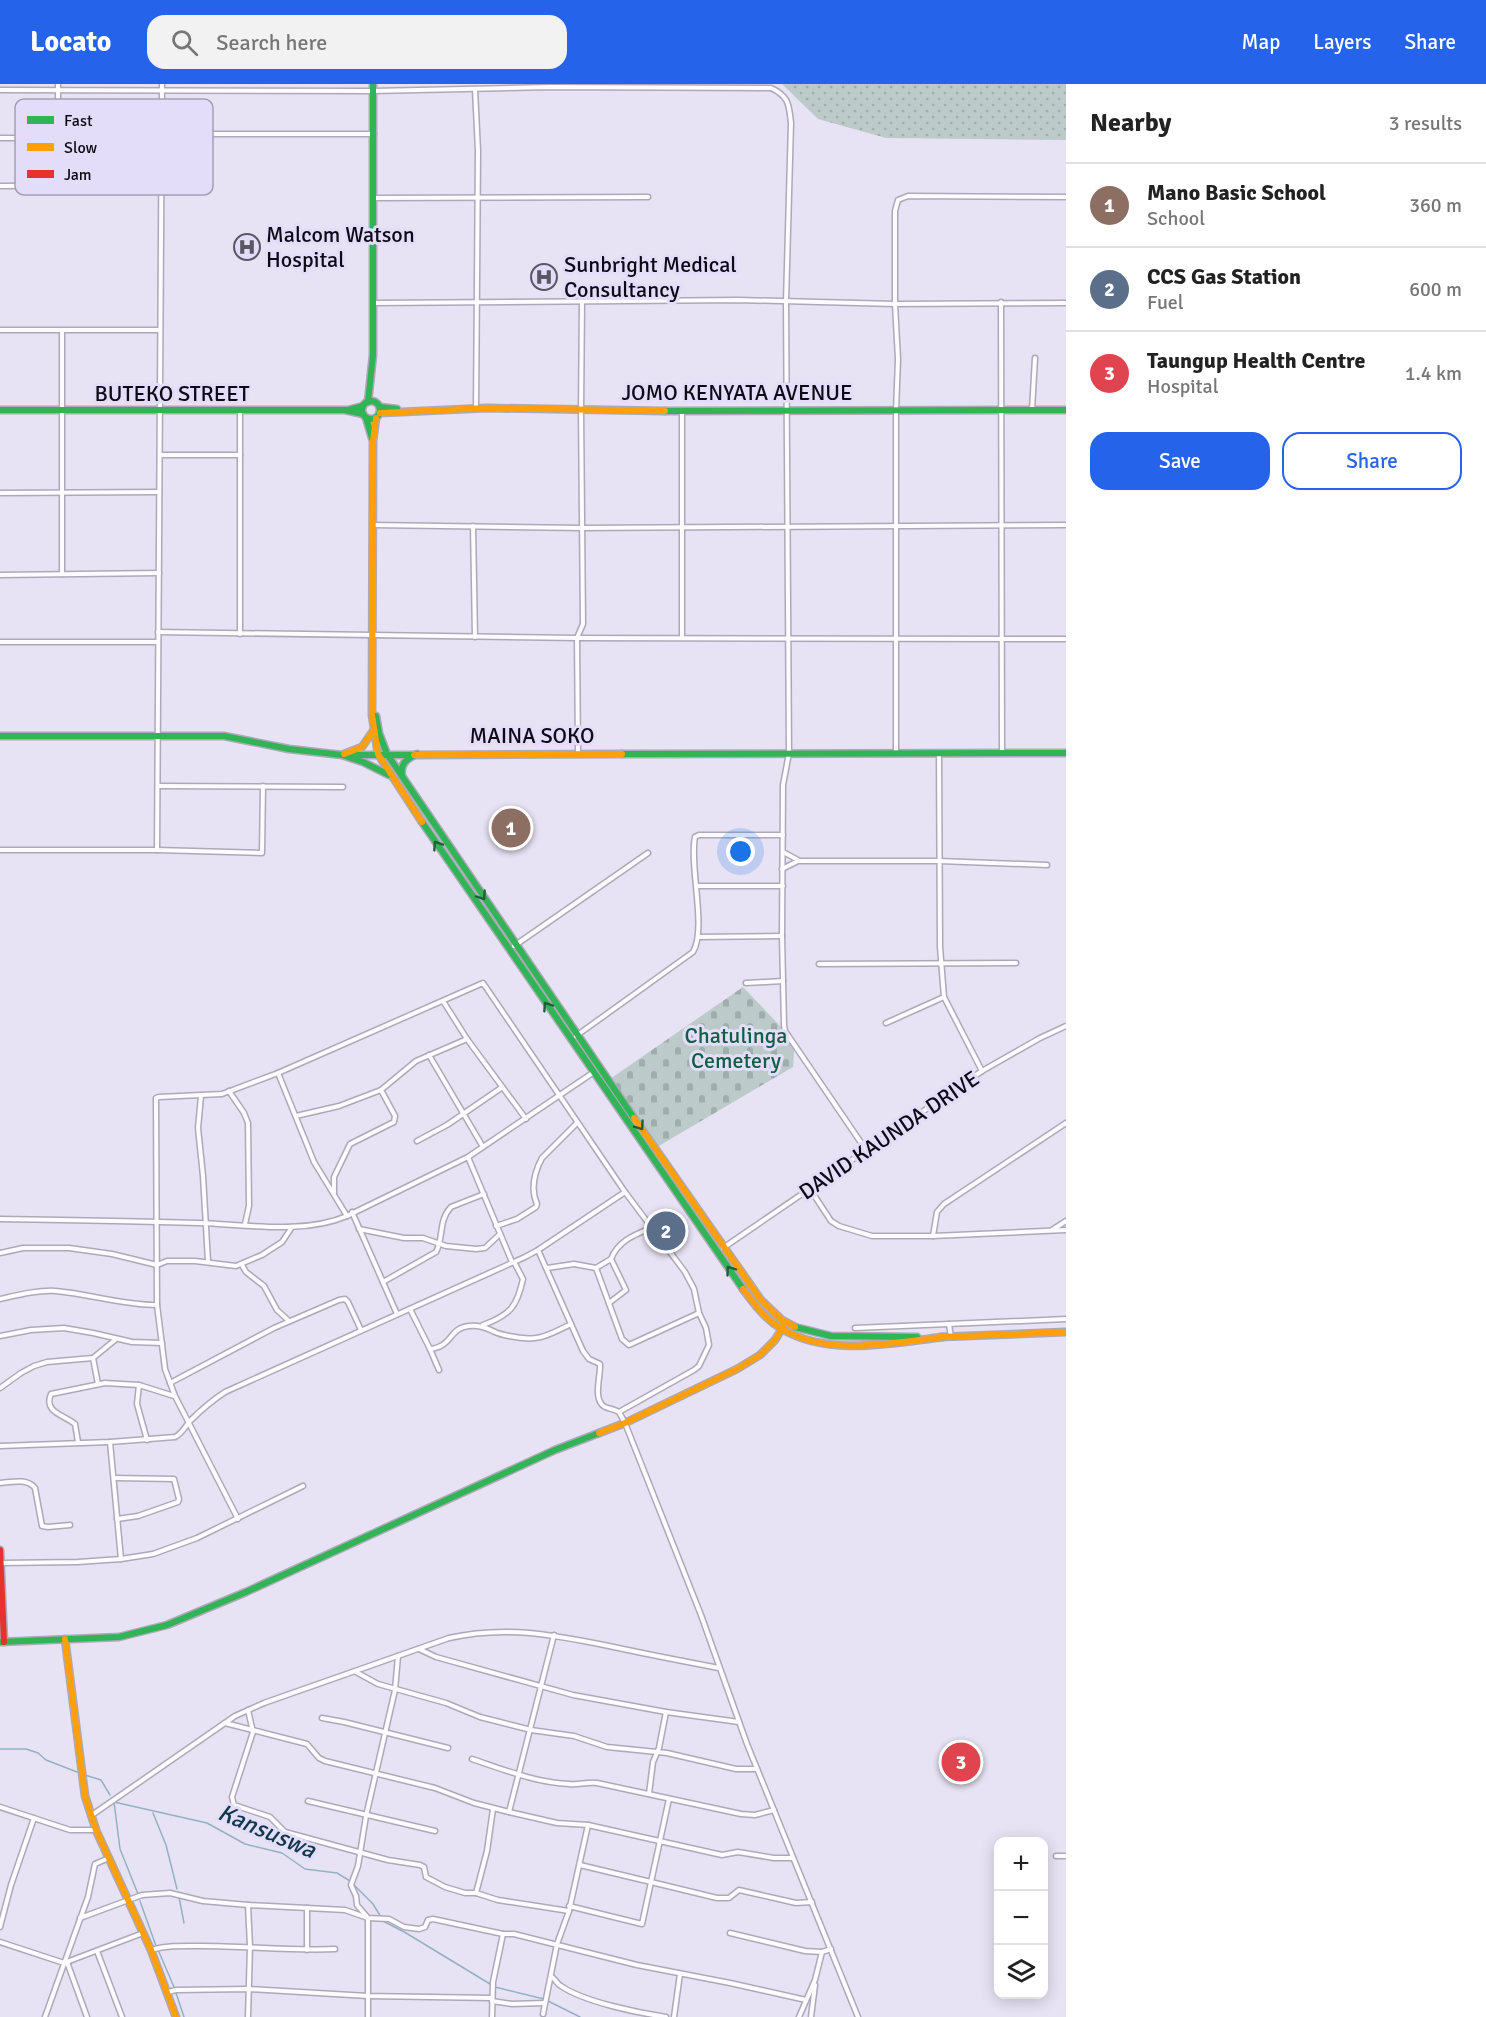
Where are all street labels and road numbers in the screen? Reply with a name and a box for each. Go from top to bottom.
street label: JOMO KENYATA AVENUE [621,379,853,406]
street label: BUTEKO STREET [95,380,250,407]
street label: MAINA SOKO [470,722,594,749]
street label: DAVID KAUNDA DRIVE [794,1065,984,1205]

